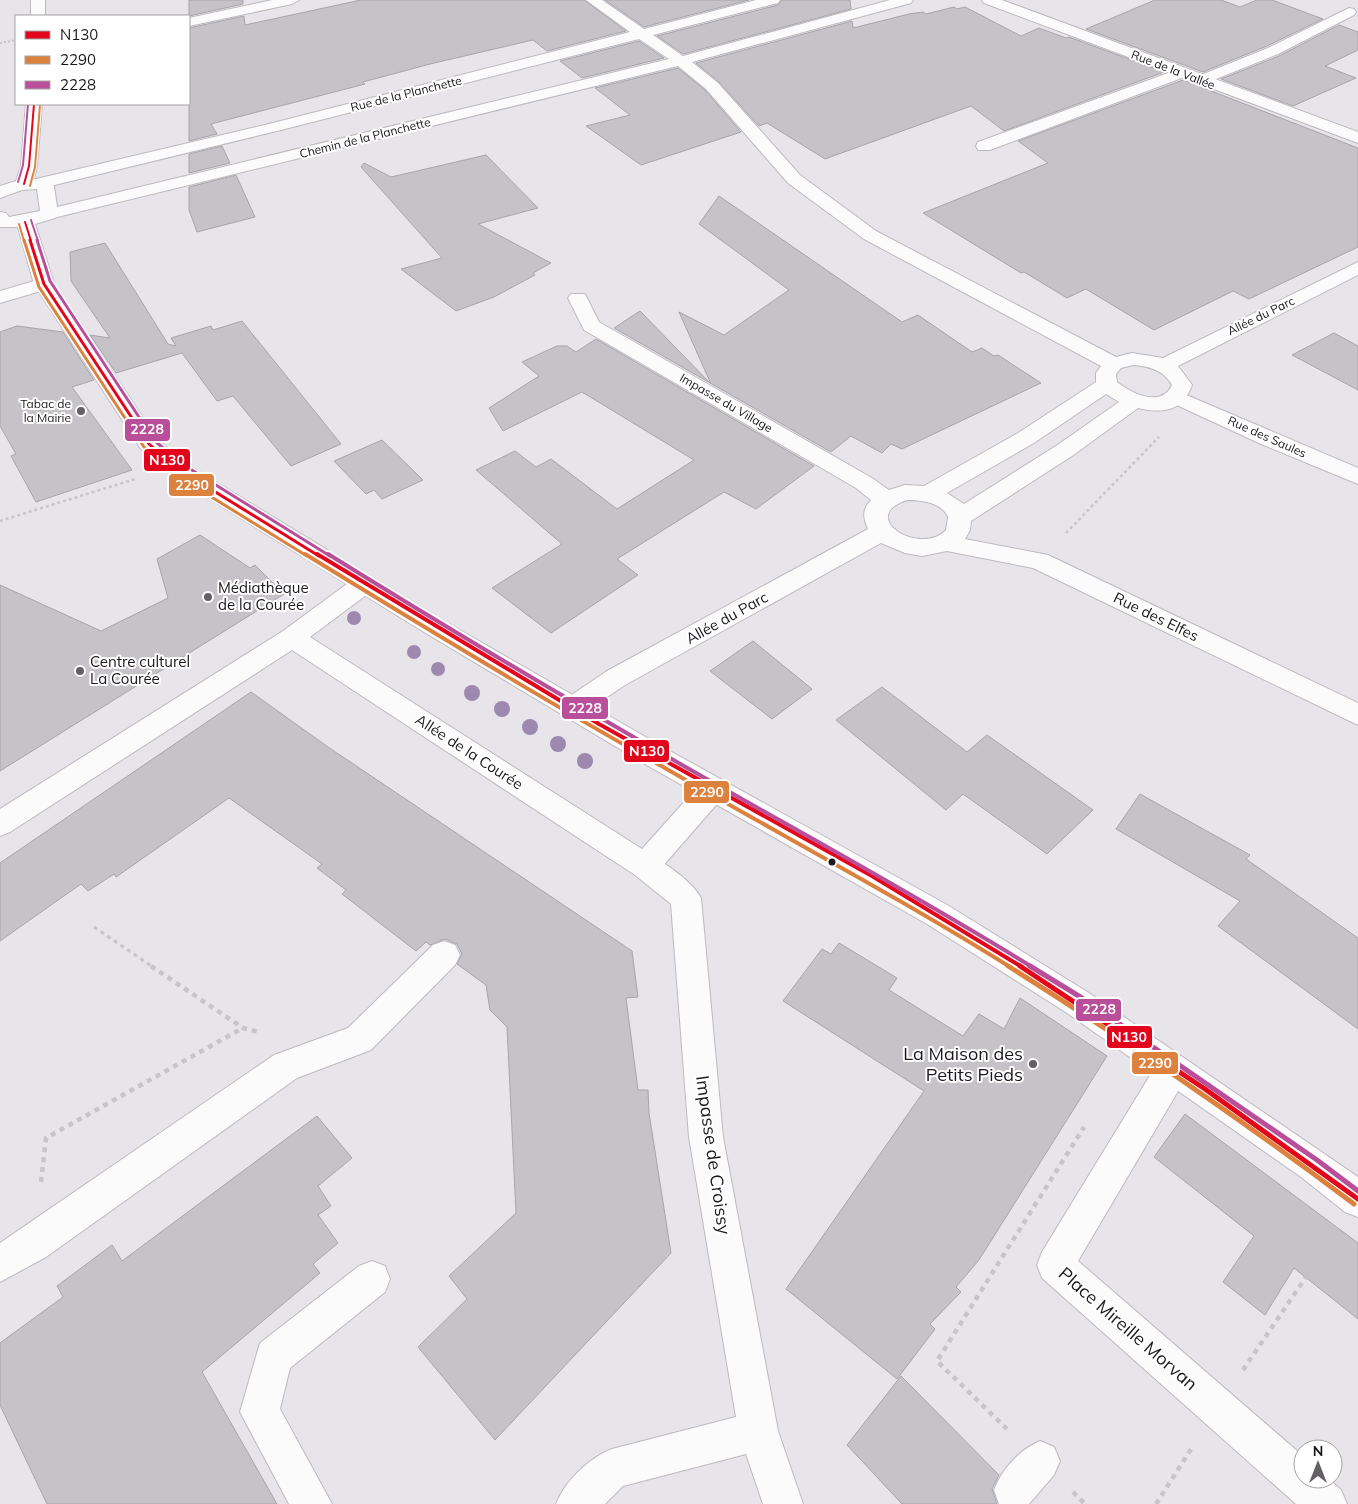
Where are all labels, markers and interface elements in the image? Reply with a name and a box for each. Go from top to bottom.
legend [15,15,190,105]
text: N130 [60,25,98,44]
street label: Rue de la Vallée [1129,47,1217,92]
text: 2290 [60,50,96,69]
street label: Rue de la Planchette [349,72,463,115]
text: 2228 [60,75,96,94]
street label: Chemin de la Planchette [298,114,432,161]
street label: Allée du Parc [1225,293,1297,338]
street label: Impasse du Village [677,370,775,435]
place label: Tabac de la Mairie [20,396,71,425]
marker: Tabac de la Mairie [75,405,87,417]
street label: Rue des Saules [1225,412,1309,461]
line badge: 2228 [124,418,171,442]
text: 2228 [130,420,164,438]
line badge: N130 [143,448,191,472]
text: N130 [149,451,185,469]
line badge: 2290 [168,473,215,497]
text: 2290 [175,476,209,494]
place label: Médiathèque de la Courée [218,578,309,614]
street label: Allée du Parc [682,587,771,648]
street label: Rue des Elfes [1110,588,1202,645]
marker: Médiathèque de la Courée [202,591,214,603]
place label: Centre culturel La Courée [90,652,190,688]
marker: Centre culturel La Courée [74,665,86,677]
line badge: 2228 [561,696,609,720]
text: 2228 [568,699,602,717]
street label: Allée de la Courée [412,710,527,793]
line badge: N130 [623,739,670,763]
text: N130 [629,742,665,760]
line badge: 2290 [683,780,730,804]
text: 2290 [690,783,724,801]
unlabelled marker [827,857,837,867]
line badge: 2228 [1075,998,1122,1022]
text: 2228 [1082,1000,1116,1018]
line badge: N130 [1106,1025,1153,1049]
text: N130 [1111,1028,1147,1046]
place label: La Maison des Petits Pieds [903,1042,1023,1086]
line badge: 2290 [1131,1051,1179,1075]
text: 2290 [1138,1054,1172,1072]
marker: La Maison des Petits Pieds [1027,1058,1039,1070]
street label: Impasse de Croissy [691,1074,736,1236]
street label: Place Mireille Morvan [1054,1262,1203,1395]
north arrow [1293,1439,1343,1489]
text: N [1313,1442,1323,1460]

